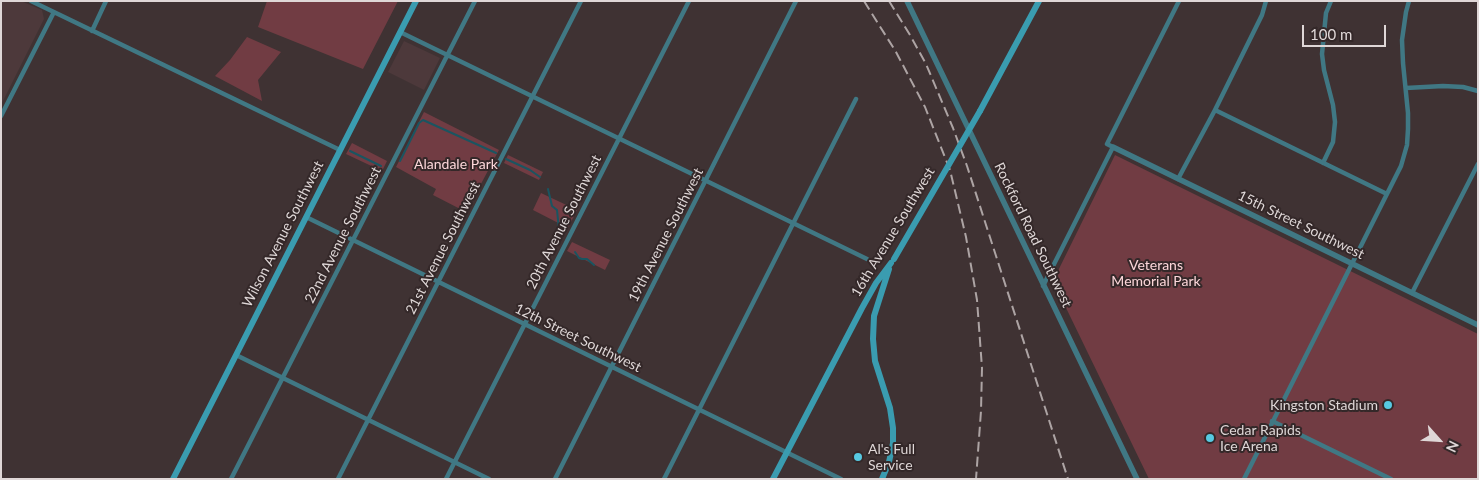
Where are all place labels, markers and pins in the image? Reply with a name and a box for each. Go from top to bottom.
place label: Kingston Stadium [1270,397,1378,413]
marker: Kingston Stadium [1382,399,1394,411]
place label: Cedar Rapids Ice Arena [1220,422,1301,454]
marker: Cedar Rapids Ice Arena [1204,432,1216,444]
place label: Al's Full Service [868,441,915,474]
marker: Al's Full Service [852,451,864,463]

